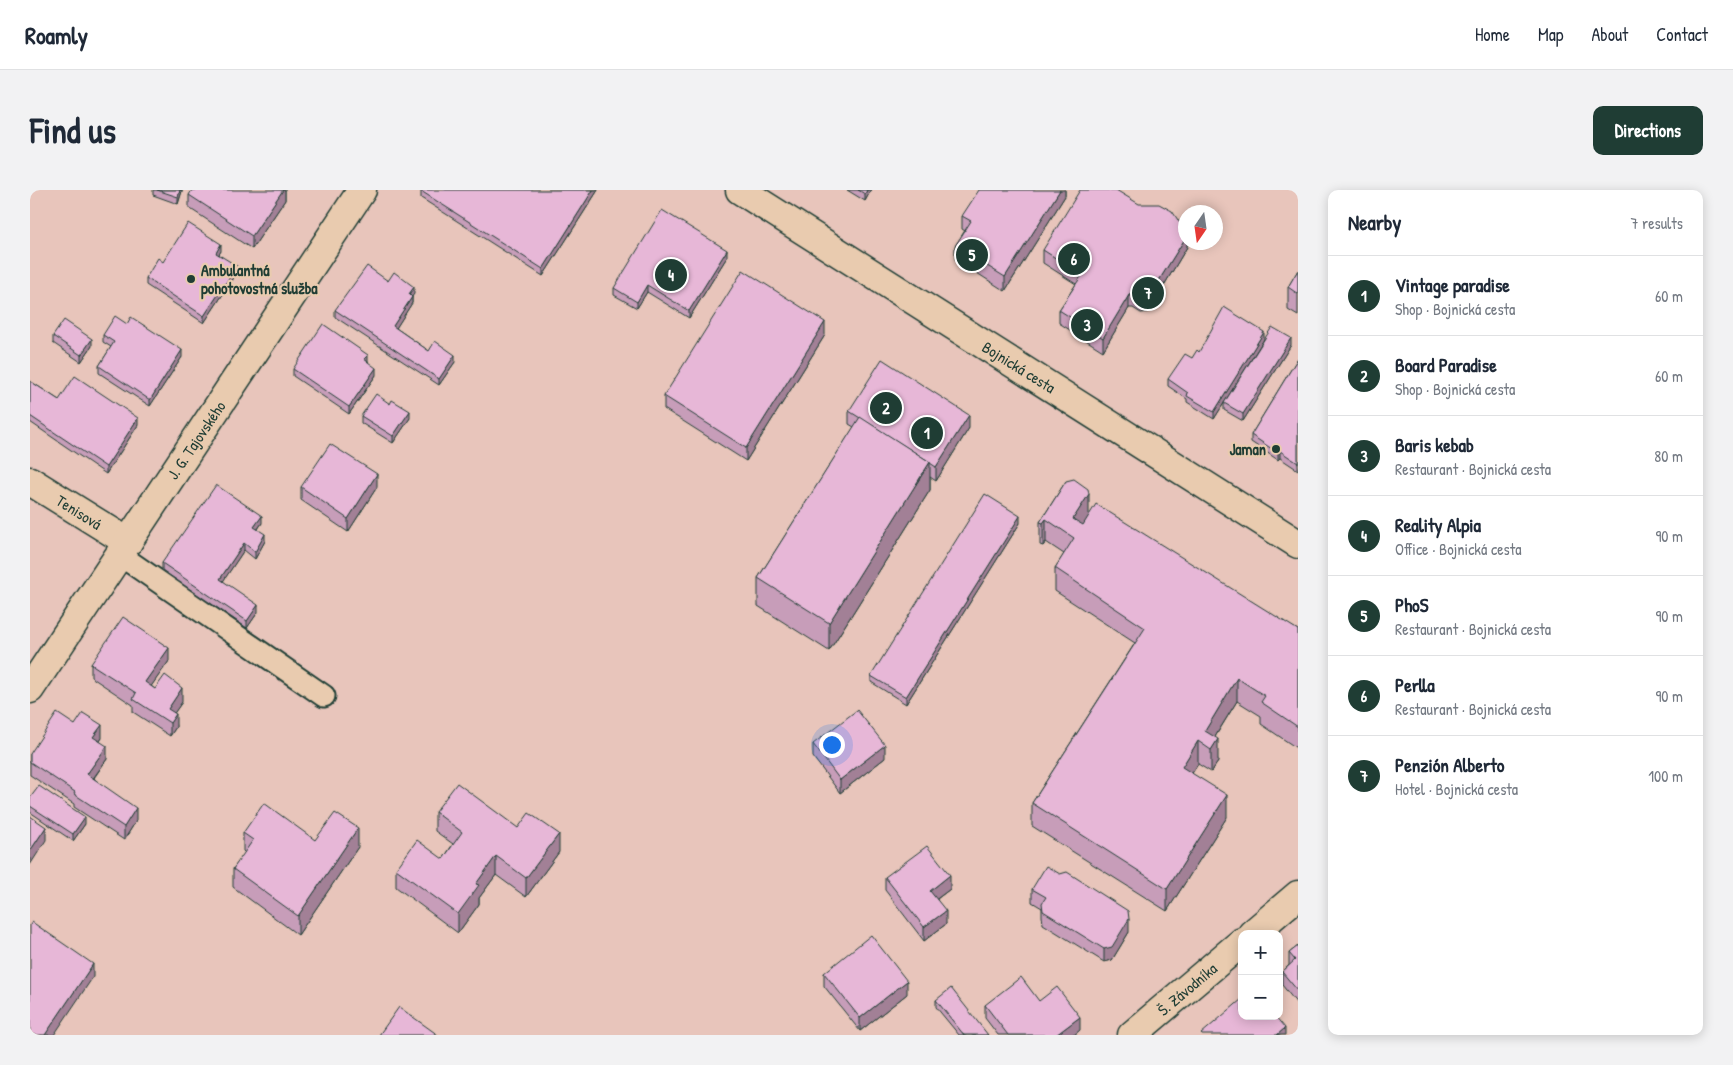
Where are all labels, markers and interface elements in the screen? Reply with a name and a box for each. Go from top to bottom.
text: Roamly [25,19,88,51]
text: Home [1475,22,1510,47]
text: Map [1538,22,1563,47]
text: About [1591,22,1628,47]
text: Contact [1656,22,1708,47]
button: Directions [1593,106,1703,155]
text: Find us [30,107,116,154]
north arrow [1178,205,1223,250]
text: Nearby [1348,208,1401,237]
text: 7 results [1630,212,1683,234]
pin: 5 [956,236,988,274]
pin: 6 [1058,240,1090,278]
pin: 4 [655,256,687,294]
place label: Ambulantná pohotovostná služba [201,259,318,300]
text: Vintage paradise [1395,272,1510,298]
marker: Ambulantná pohotovostná služba [185,273,197,285]
pin: 7 [1132,274,1164,312]
text: 1 [1361,285,1367,307]
text: 60 m [1655,285,1683,307]
text: Shop · Bojnická cesta [1395,298,1515,320]
pin: 3 [1071,306,1103,344]
street label: Bojnická cesta [978,336,1060,398]
text: Board Paradise [1395,352,1497,378]
text: 2 [1360,365,1368,387]
text: 60 m [1655,365,1683,387]
text: Shop · Bojnická cesta [1395,378,1515,400]
pin: 2 [870,389,902,427]
street label: J. G. Tajovského [162,396,231,484]
pin: 1 [911,414,943,452]
text: Baris kebab [1395,432,1474,458]
place label: Jaman [1229,438,1266,460]
marker: Jaman [1270,443,1282,455]
text: 3 [1360,445,1368,467]
text: 80 m [1654,445,1683,467]
text: Restaurant · Bojnická cesta [1395,458,1551,480]
street label: Tenisová [52,489,106,535]
text: Reality Alpia [1395,512,1481,538]
text: 4 [1361,525,1367,547]
text: 90 m [1655,525,1683,547]
text: Office · Bojnická cesta [1395,538,1521,560]
text: PhoS [1395,592,1429,618]
text: 5 [1361,605,1367,627]
text: 90 m [1655,605,1683,627]
text: Restaurant · Bojnická cesta [1395,618,1551,640]
text: Perlla [1395,672,1435,698]
text: 6 [1361,685,1367,707]
text: 90 m [1655,685,1683,707]
text: Restaurant · Bojnická cesta [1395,698,1551,720]
your location [819,732,845,758]
text: Penzión Alberto [1395,752,1505,778]
text: 7 [1360,765,1368,787]
text: 100 m [1648,765,1683,787]
text: Hotel · Bojnická cesta [1395,778,1518,800]
map controls [1238,930,1283,1020]
button: + [1238,930,1283,975]
street label: Š. Závodníka [1152,958,1222,1020]
button: − [1238,975,1283,1020]

